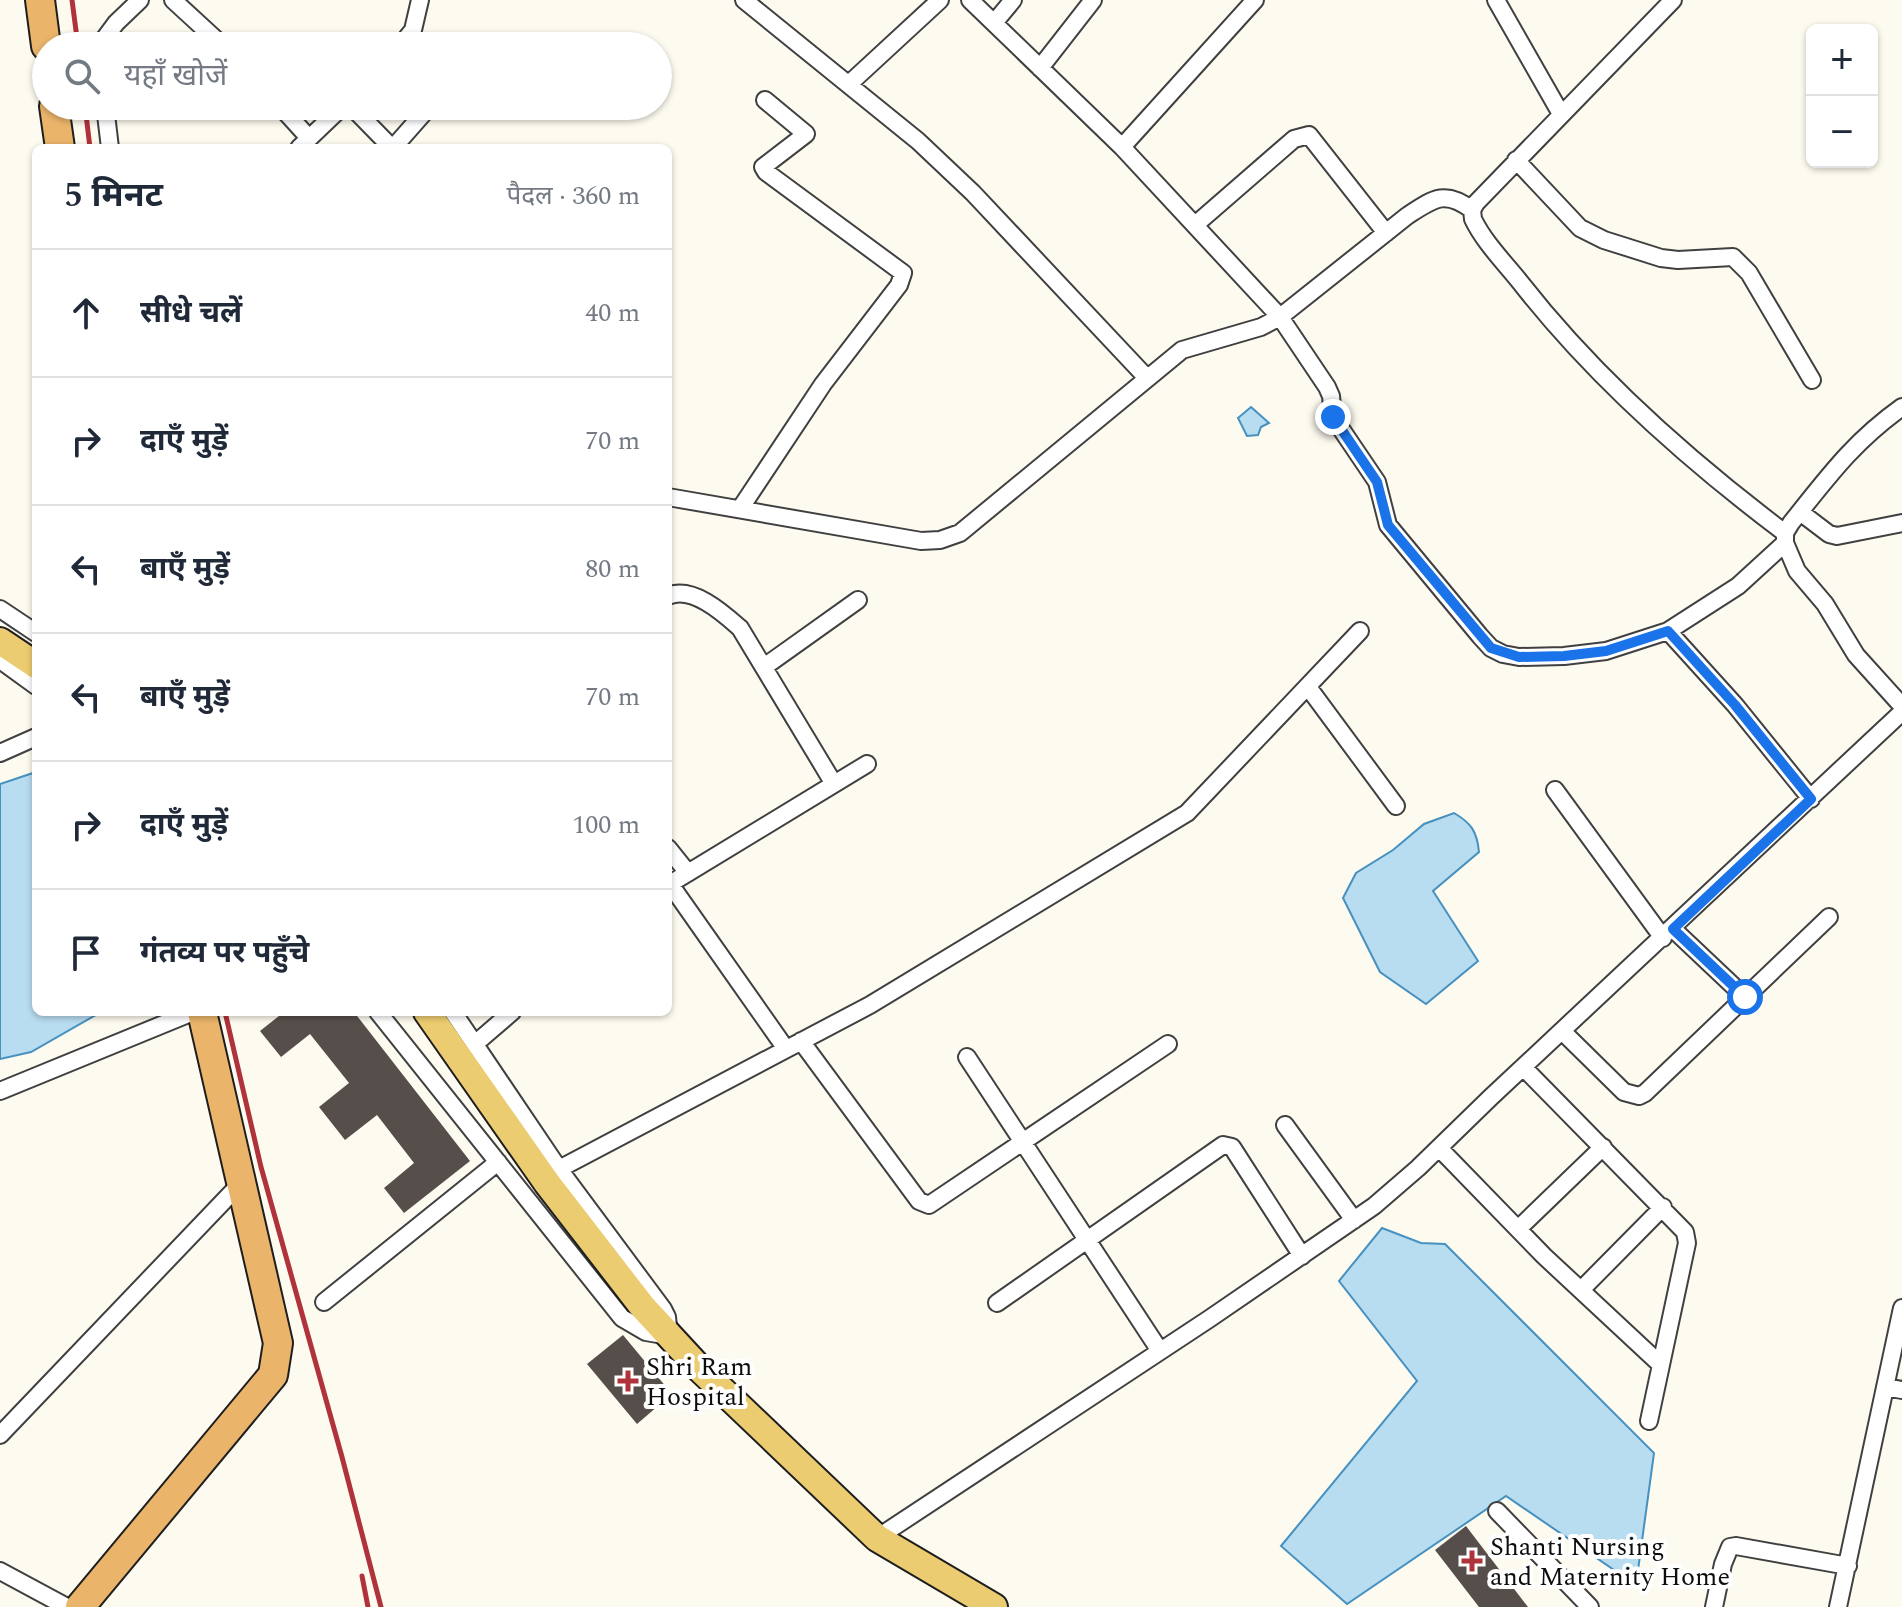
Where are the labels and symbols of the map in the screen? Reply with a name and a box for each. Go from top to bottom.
route end [1315,399,1351,435]
route start [1727,979,1763,1015]
place label: Shri Ram Hospital [646,1347,752,1417]
marker: Shri Ram Hospital [617,1370,639,1392]
place label: Shanti Nursing and Maternity Home [1490,1527,1730,1597]
marker: Shanti Nursing and Maternity Home [1461,1550,1483,1572]

